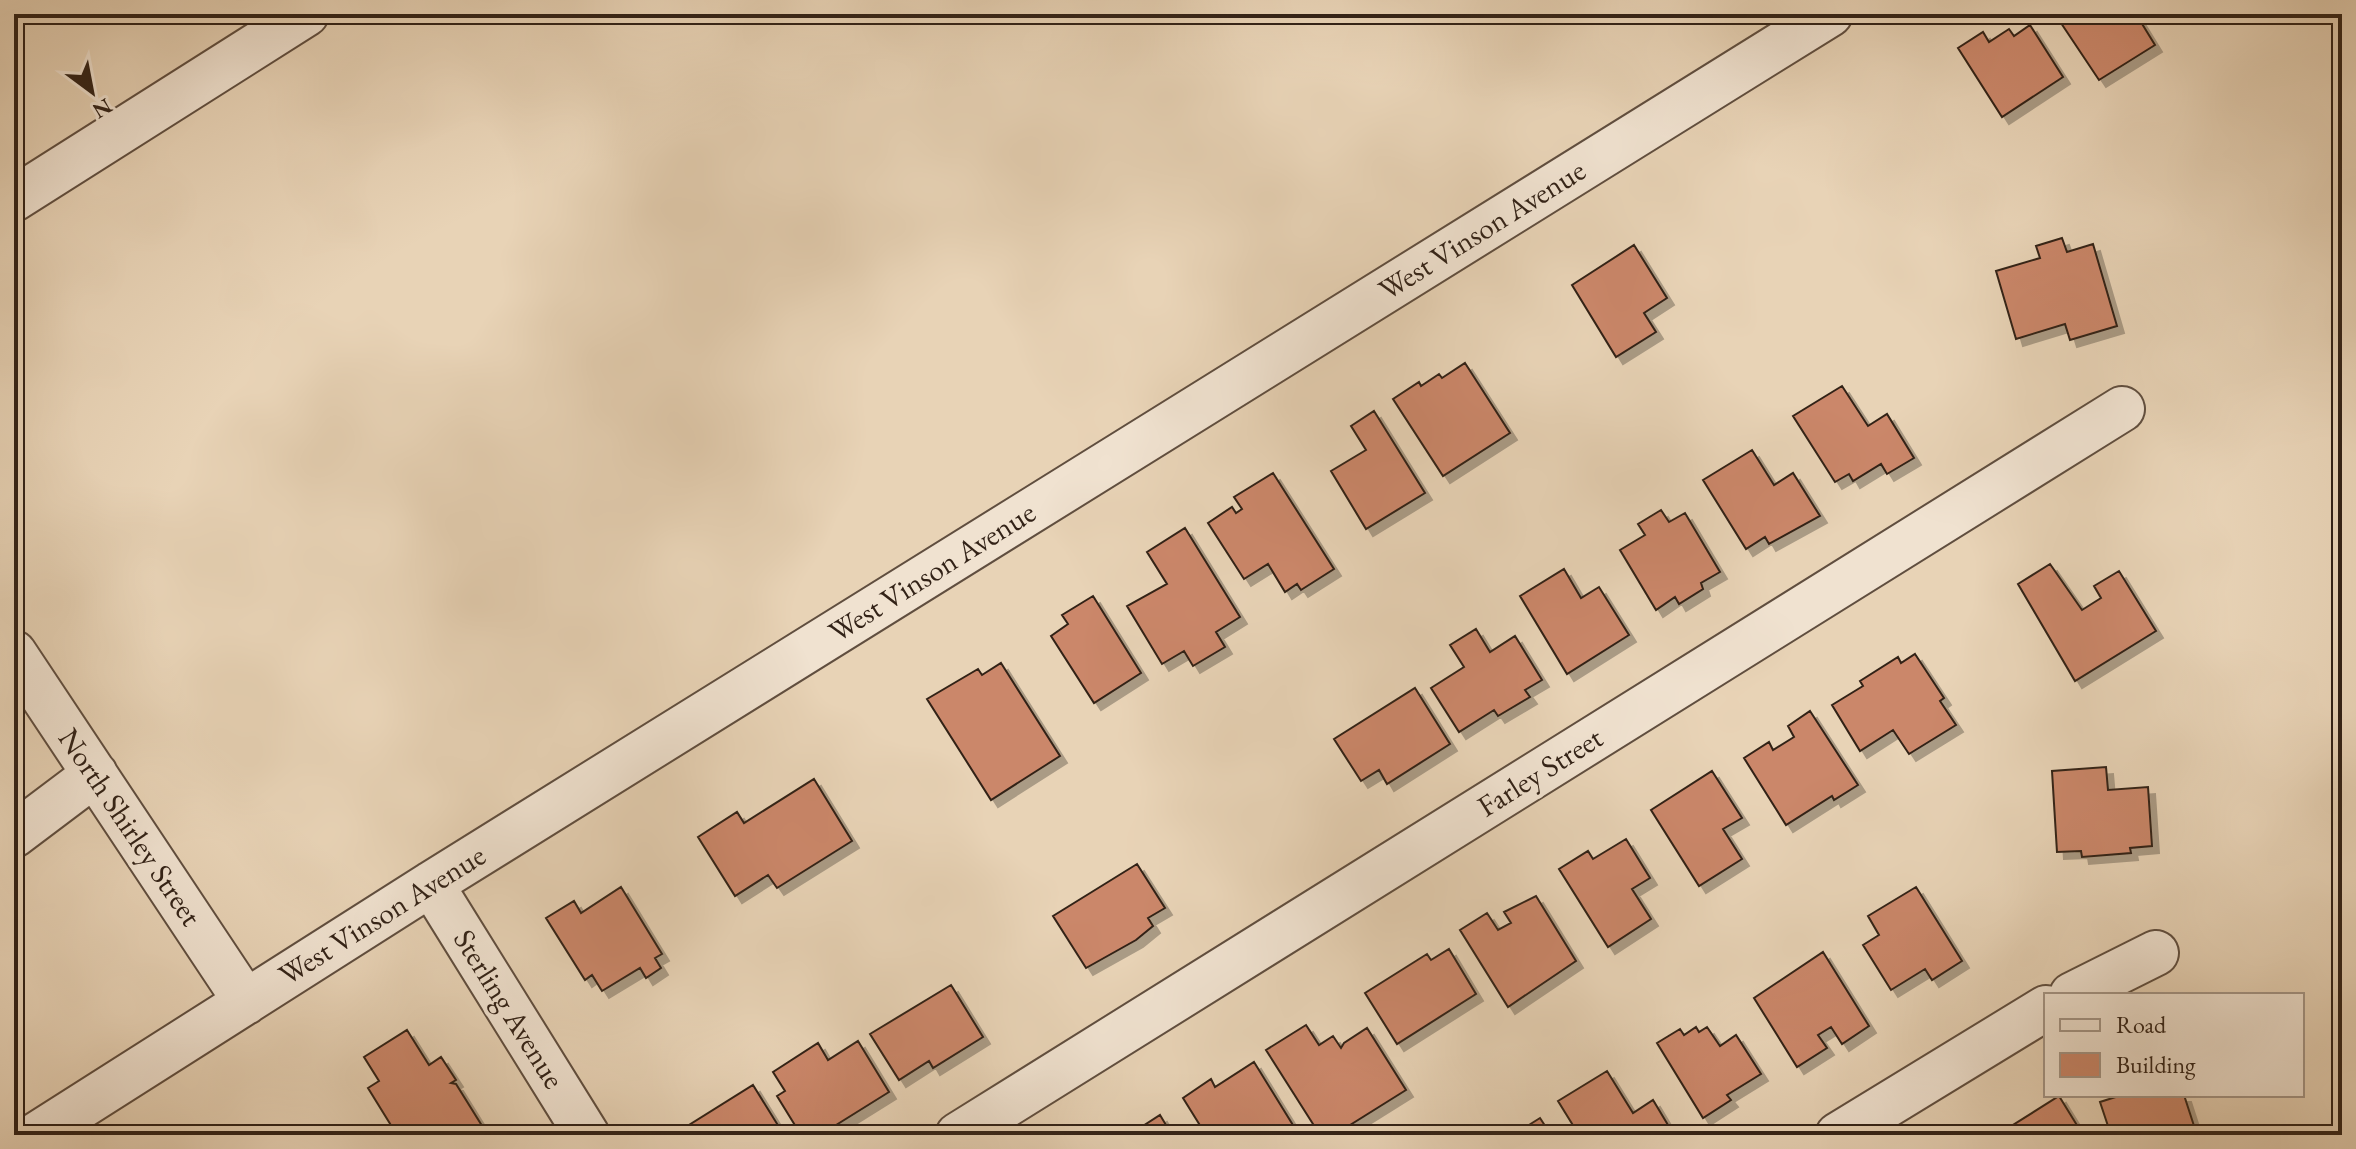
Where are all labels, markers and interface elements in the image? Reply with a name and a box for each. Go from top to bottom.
north arrow [52,52,132,132]
text: N [87,92,118,126]
street label: West Vinson Avenue [1371,150,1592,309]
street label: West Vinson Avenue [821,492,1042,651]
street label: Farley Street [1470,718,1610,825]
street label: North Shirley Street [50,720,211,934]
street label: West Vinson Avenue [271,835,492,994]
street label: Sterling Avenue [445,922,574,1096]
legend [2044,993,2304,1097]
text: Road [2116,1009,2167,1040]
text: Building [2116,1049,2196,1080]

